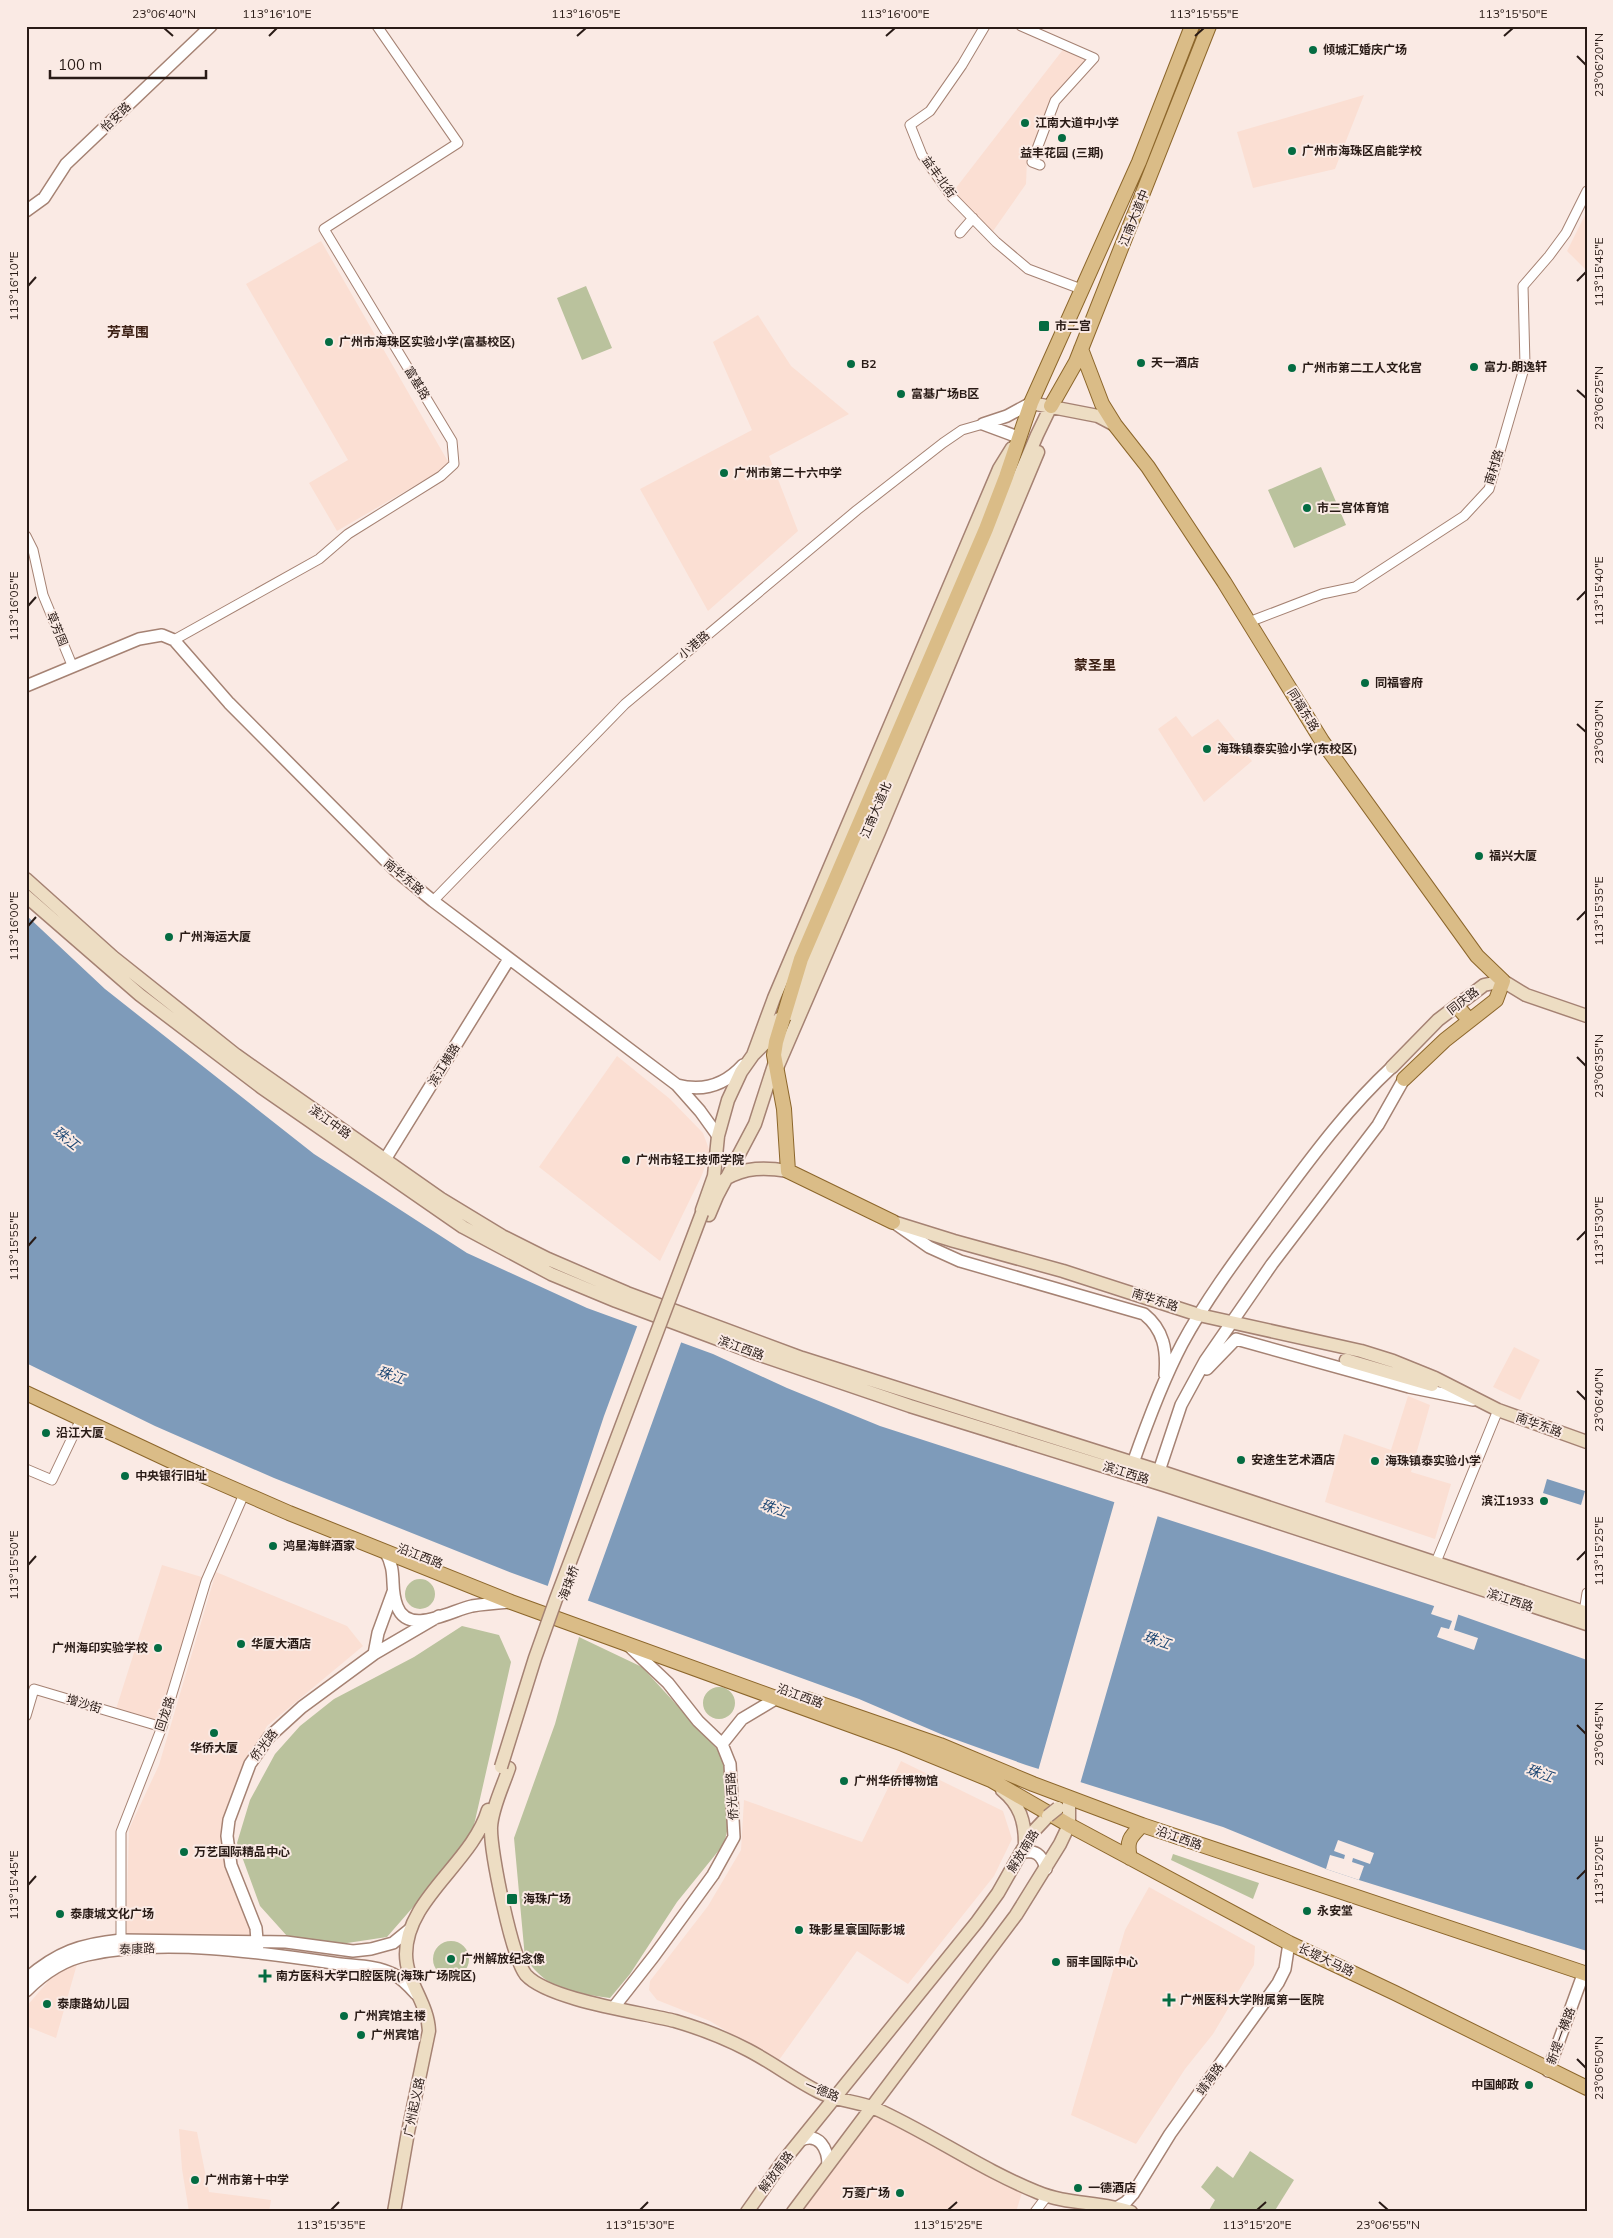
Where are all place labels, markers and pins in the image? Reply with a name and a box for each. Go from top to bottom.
place label: 倾城汇婚庆广场 [1323,42,1407,57]
marker: 倾城汇婚庆广场 [1307,44,1319,56]
place label: 江南大道中小学 [1035,115,1119,130]
marker: 江南大道中小学 [1019,117,1031,129]
marker: 益丰花园 (三期) [1056,132,1068,144]
place label: 广州市海珠区启能学校 [1302,143,1422,158]
place label: 益丰花园 (三期) [1020,145,1104,160]
marker: 广州市海珠区启能学校 [1286,145,1298,157]
place label: 市二宫 [1055,318,1091,333]
marker: 市二宫 [1037,319,1051,333]
place label: 广州市海珠区实验小学(富基校区) [339,334,516,349]
marker: 广州市海珠区实验小学(富基校区) [323,336,335,348]
place label: 天一酒店 [1151,355,1199,370]
place label: B2 [861,356,876,371]
marker: 天一酒店 [1135,357,1147,369]
marker: B2 [845,358,857,370]
place label: 富力·朗逸轩 [1484,359,1547,374]
place label: 广州市第二工人文化宫 [1302,360,1422,375]
marker: 富力·朗逸轩 [1468,361,1480,373]
marker: 广州市第二工人文化宫 [1286,362,1298,374]
place label: 富基广场B区 [911,386,979,401]
marker: 富基广场B区 [895,388,907,400]
place label: 广州市第二十六中学 [734,465,842,480]
marker: 广州市第二十六中学 [718,467,730,479]
place label: 市二宫体育馆 [1317,500,1389,515]
marker: 市二宫体育馆 [1301,502,1313,514]
place label: 同福睿府 [1375,675,1423,690]
marker: 同福睿府 [1359,677,1371,689]
place label: 海珠镇泰实验小学(东校区) [1217,741,1358,756]
marker: 海珠镇泰实验小学(东校区) [1201,743,1213,755]
place label: 福兴大厦 [1489,848,1537,863]
marker: 福兴大厦 [1473,850,1485,862]
place label: 广州海运大厦 [179,929,251,944]
marker: 广州海运大厦 [163,931,175,943]
place label: 广州市轻工技师学院 [636,1152,744,1167]
marker: 广州市轻工技师学院 [620,1154,632,1166]
place label: 沿江大厦 [56,1425,104,1440]
marker: 沿江大厦 [40,1427,52,1439]
place label: 安途生艺术酒店 [1251,1452,1335,1467]
place label: 海珠镇泰实验小学 [1385,1453,1481,1468]
marker: 安途生艺术酒店 [1235,1454,1247,1466]
marker: 海珠镇泰实验小学 [1369,1455,1381,1467]
place label: 中央银行旧址 [135,1468,207,1483]
marker: 中央银行旧址 [119,1470,131,1482]
place label: 滨江1933 [1481,1493,1534,1508]
marker: 滨江1933 [1538,1495,1550,1507]
place label: 鸿星海鲜酒家 [283,1538,355,1553]
marker: 鸿星海鲜酒家 [267,1540,279,1552]
place label: 华厦大酒店 [251,1636,311,1651]
marker: 华厦大酒店 [235,1638,247,1650]
place label: 广州海印实验学校 [52,1640,148,1655]
marker: 广州海印实验学校 [152,1642,164,1654]
marker: 华侨大厦 [208,1727,220,1739]
place label: 华侨大厦 [190,1740,238,1755]
place label: 广州华侨博物馆 [854,1773,938,1788]
marker: 广州华侨博物馆 [838,1775,850,1787]
place label: 万艺国际精品中心 [194,1844,290,1859]
marker: 万艺国际精品中心 [178,1846,190,1858]
place label: 海珠广场 [523,1891,571,1906]
marker: 海珠广场 [505,1892,519,1906]
place label: 永安堂 [1317,1903,1353,1918]
marker: 永安堂 [1301,1905,1313,1917]
place label: 泰康城文化广场 [70,1906,154,1921]
marker: 泰康城文化广场 [54,1908,66,1920]
place label: 珠影星寰国际影城 [809,1922,905,1937]
marker: 珠影星寰国际影城 [793,1924,805,1936]
place label: 广州解放纪念像 [461,1951,545,1966]
marker: 广州解放纪念像 [445,1953,457,1965]
place label: 丽丰国际中心 [1066,1954,1138,1969]
marker: 丽丰国际中心 [1050,1956,1062,1968]
place label: 南方医科大学口腔医院(海珠广场院区) [276,1968,477,1983]
marker: 南方医科大学口腔医院(海珠广场院区) [258,1969,272,1983]
place label: 广州医科大学附属第一医院 [1180,1992,1324,2007]
marker: 广州医科大学附属第一医院 [1162,1993,1176,2007]
place label: 泰康路幼儿园 [57,1996,129,2011]
marker: 泰康路幼儿园 [41,1998,53,2010]
place label: 广州宾馆主楼 [354,2008,426,2023]
marker: 广州宾馆主楼 [338,2010,350,2022]
place label: 广州宾馆 [371,2027,419,2042]
marker: 广州宾馆 [355,2029,367,2041]
place label: 中国邮政 [1471,2077,1519,2092]
marker: 中国邮政 [1523,2079,1535,2091]
place label: 广州市第十中学 [205,2172,289,2187]
marker: 广州市第十中学 [189,2174,201,2186]
place label: 一德酒店 [1088,2180,1136,2195]
marker: 一德酒店 [1072,2182,1084,2194]
place label: 万菱广场 [842,2185,890,2200]
marker: 万菱广场 [894,2187,906,2199]

